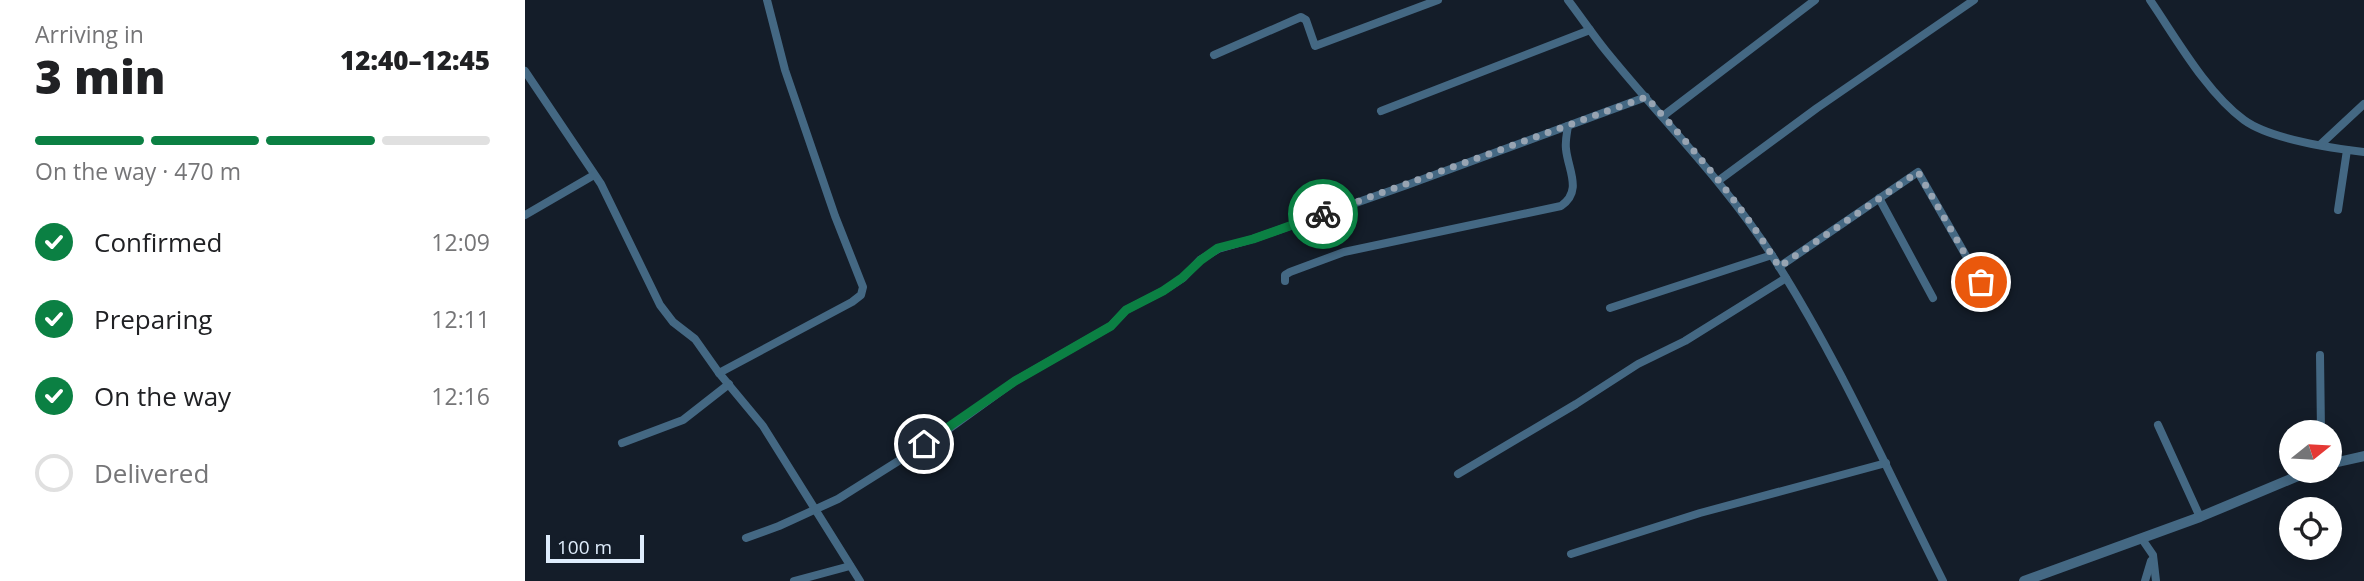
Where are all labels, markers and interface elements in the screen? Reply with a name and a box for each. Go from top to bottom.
text: Arriving in [35,18,144,50]
text: 12:40–12:45 [340,42,490,78]
text: 3 min [35,45,166,107]
text: On the way · 470 m [35,155,241,187]
courier [1288,179,1358,249]
icon: bike [1304,195,1342,233]
icon: check [35,223,73,261]
text: Confirmed [94,224,222,260]
text: 12:09 [431,226,490,258]
pin [1951,252,2011,312]
icon: bag [1962,263,2000,301]
icon: check [35,300,73,338]
text: Preparing [94,301,212,337]
text: 12:11 [431,303,490,335]
icon: check [35,377,73,415]
text: On the way [94,378,231,414]
text: 12:16 [431,380,490,412]
pin [894,414,954,474]
north arrow [2279,420,2341,483]
map controls [2279,420,2342,560]
icon: home [905,425,943,463]
text: Delivered [94,455,209,491]
button: locate [2279,497,2342,560]
scale bar [546,532,644,564]
text: 100 m [557,534,612,560]

